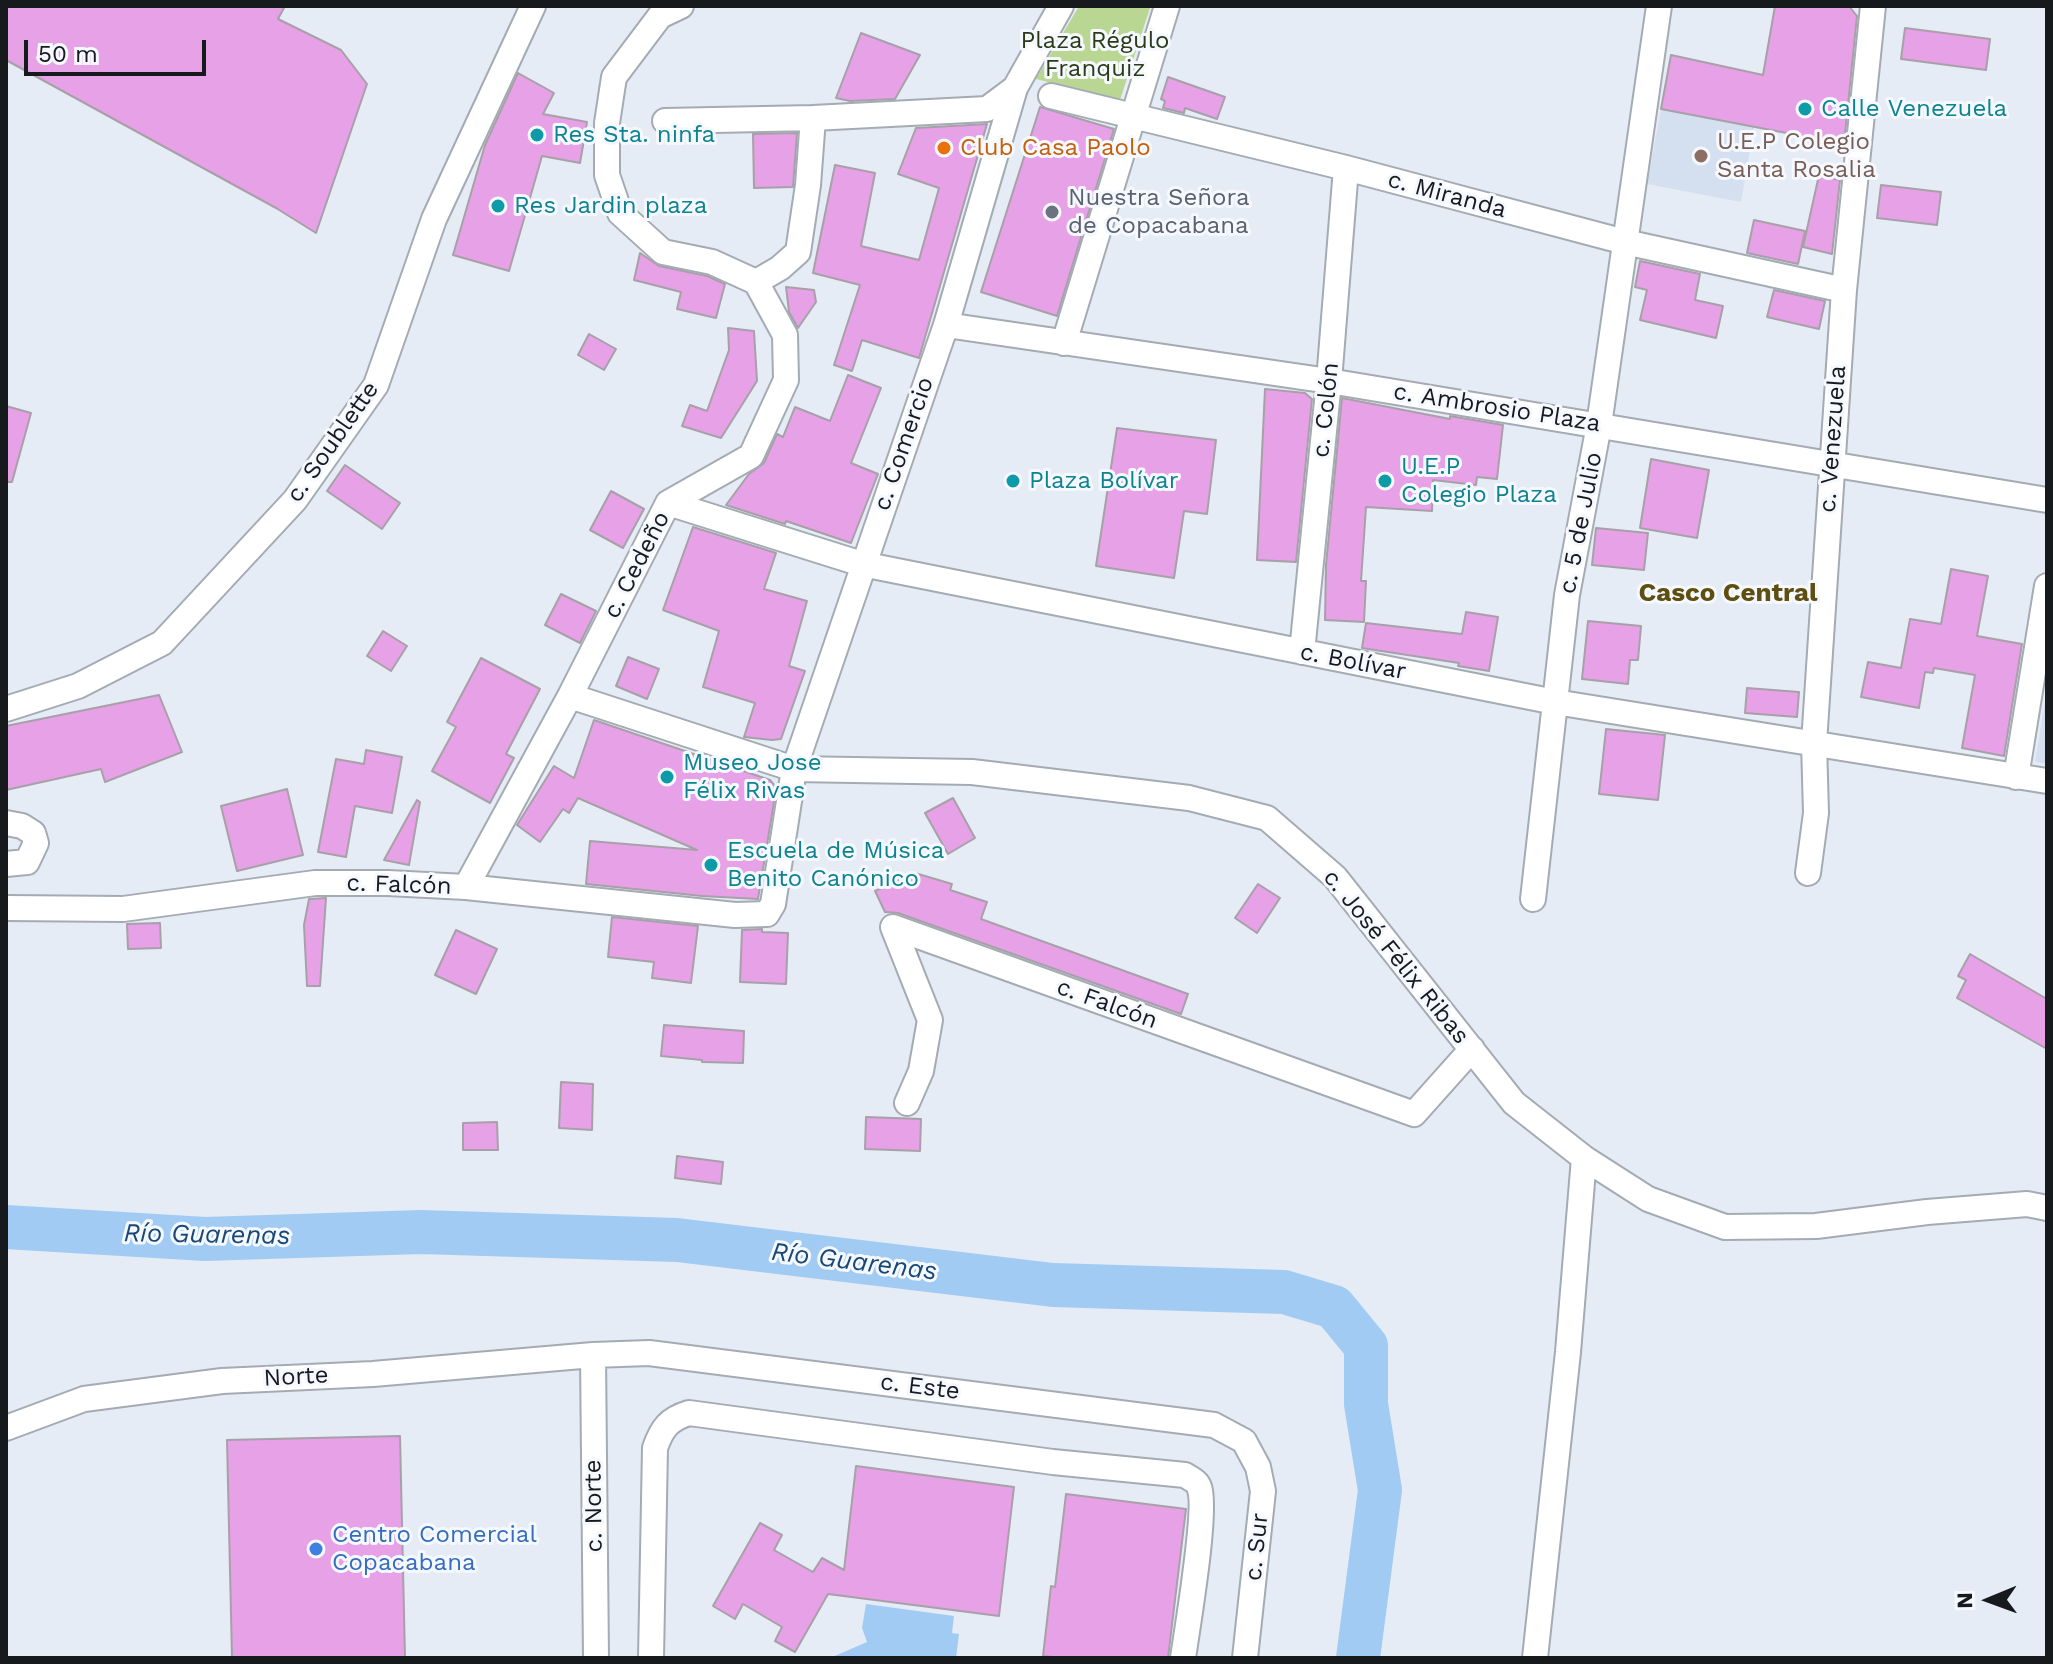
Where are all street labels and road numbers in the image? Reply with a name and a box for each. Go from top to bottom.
street label: c. Miranda [1385,165,1509,225]
street label: c. Colón [1307,361,1345,459]
street label: c. Venezuela [1813,364,1853,514]
street label: c. Comercio [868,373,940,515]
street label: c. Soublette [281,376,385,508]
street label: c. Ambrosio Plaza [1391,377,1603,439]
street label: c. 5 de Julio [1553,450,1609,596]
street label: c. Cedeño [598,507,676,623]
street label: c. Bolívar [1298,638,1408,686]
street label: c. José Félix Ribas [1317,864,1475,1050]
street label: c. Falcón [346,869,452,901]
street label: c. Falcón [1053,973,1161,1035]
street label: Norte [263,1361,329,1393]
street label: c. Este [879,1368,961,1406]
street label: c. Norte [579,1459,609,1553]
street label: c. Sur [1239,1512,1275,1582]

